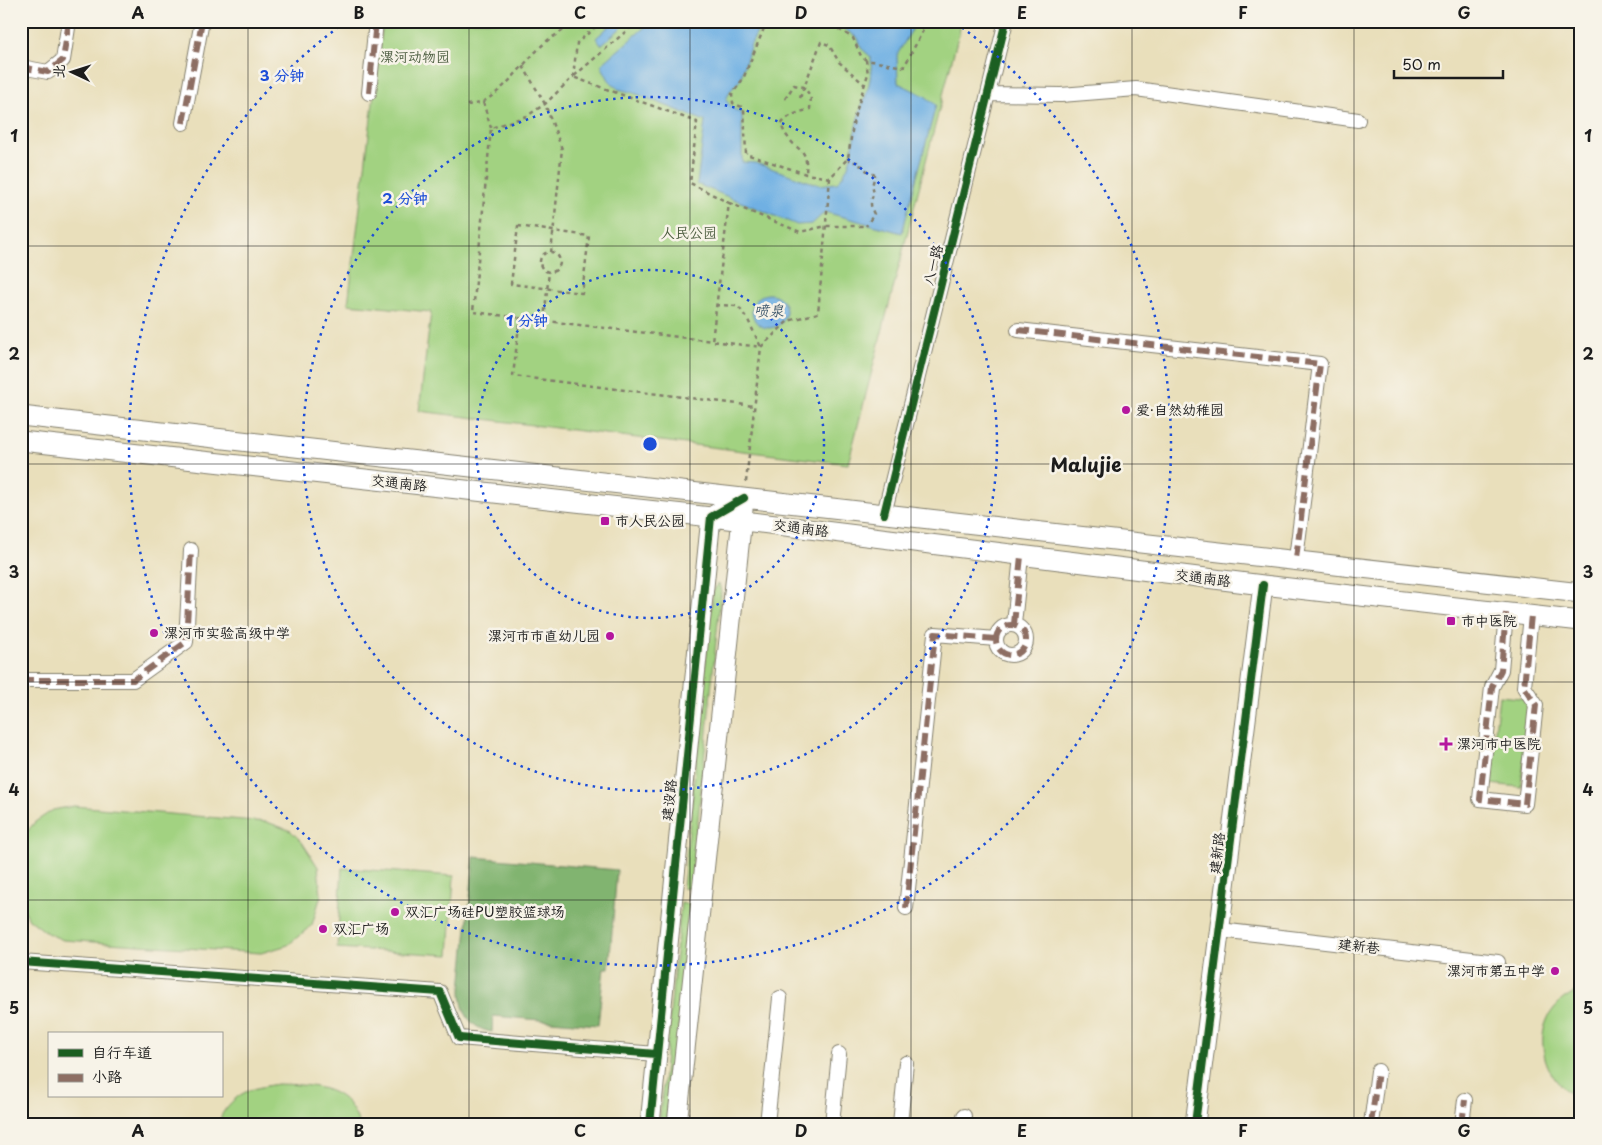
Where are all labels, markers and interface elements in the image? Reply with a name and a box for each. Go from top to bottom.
text: A [132,0,145,24]
text: B [354,0,365,24]
text: C [574,0,586,24]
text: D [795,0,807,24]
text: E [1017,0,1027,24]
text: F [1238,0,1248,24]
text: G [1457,0,1471,24]
park label: 漯河动物园 [380,46,450,67]
north arrow [48,48,98,98]
scale bar [1394,48,1503,80]
text: 50 m [1402,52,1441,75]
text: 北 [48,63,69,79]
text: 3 分钟 [260,63,304,86]
text: 1 [10,123,18,147]
text: 1 [1584,123,1592,147]
text: 2 分钟 [382,186,428,209]
park label: 人民公园 [661,222,717,243]
street label: 八一路 [917,242,948,288]
water label: 喷泉 [754,298,784,321]
text: 1 分钟 [506,308,548,331]
text: 2 [8,341,20,365]
text: 2 [1582,341,1594,365]
place label: 爱·自然幼稚园 [1136,399,1224,420]
marker: 爱·自然幼稚园 [1120,404,1132,416]
centre of rings [641,435,659,453]
district label: Malujie [1051,450,1121,478]
street label: 交通南路 [370,469,428,496]
place label: 市人民公园 [615,510,685,531]
street label: 交通南路 [772,514,830,541]
marker: 市人民公园 [599,515,611,527]
text: 3 [9,559,19,583]
text: 3 [1583,559,1593,583]
street label: 交通南路 [1174,564,1232,591]
place label: 市中医院 [1461,610,1517,631]
marker: 市中医院 [1445,615,1457,627]
place label: 漯河市实验高级中学 [164,622,290,643]
place label: 漯河市市直幼儿园 [488,625,600,646]
marker: 漯河市实验高级中学 [148,627,160,639]
marker: 漯河市市直幼儿园 [604,630,616,642]
place label: 漯河市中医院 [1457,733,1541,754]
marker: 漯河市中医院 [1439,737,1453,751]
text: 4 [9,777,20,801]
text: 4 [1583,777,1594,801]
street label: 建设路 [656,778,681,822]
street label: 建新路 [1204,831,1229,875]
place label: 双汇广场硅PU塑胶篮球场 [405,901,565,922]
marker: 双汇广场硅PU塑胶篮球场 [389,906,401,918]
place label: 双汇广场 [333,918,389,939]
marker: 双汇广场 [317,923,329,935]
street label: 建新巷 [1337,933,1382,959]
place label: 漯河市第五中学 [1447,960,1545,981]
marker: 漯河市第五中学 [1549,965,1561,977]
text: 5 [9,995,19,1019]
text: 5 [1583,995,1593,1019]
legend [48,1032,222,1098]
text: 自行车道 [92,1040,152,1063]
text: 小路 [92,1064,122,1087]
text: A [132,1118,145,1142]
text: B [354,1118,365,1142]
text: C [574,1118,586,1142]
text: D [795,1118,807,1142]
text: E [1017,1118,1027,1142]
text: F [1238,1118,1248,1142]
text: G [1457,1118,1471,1142]

